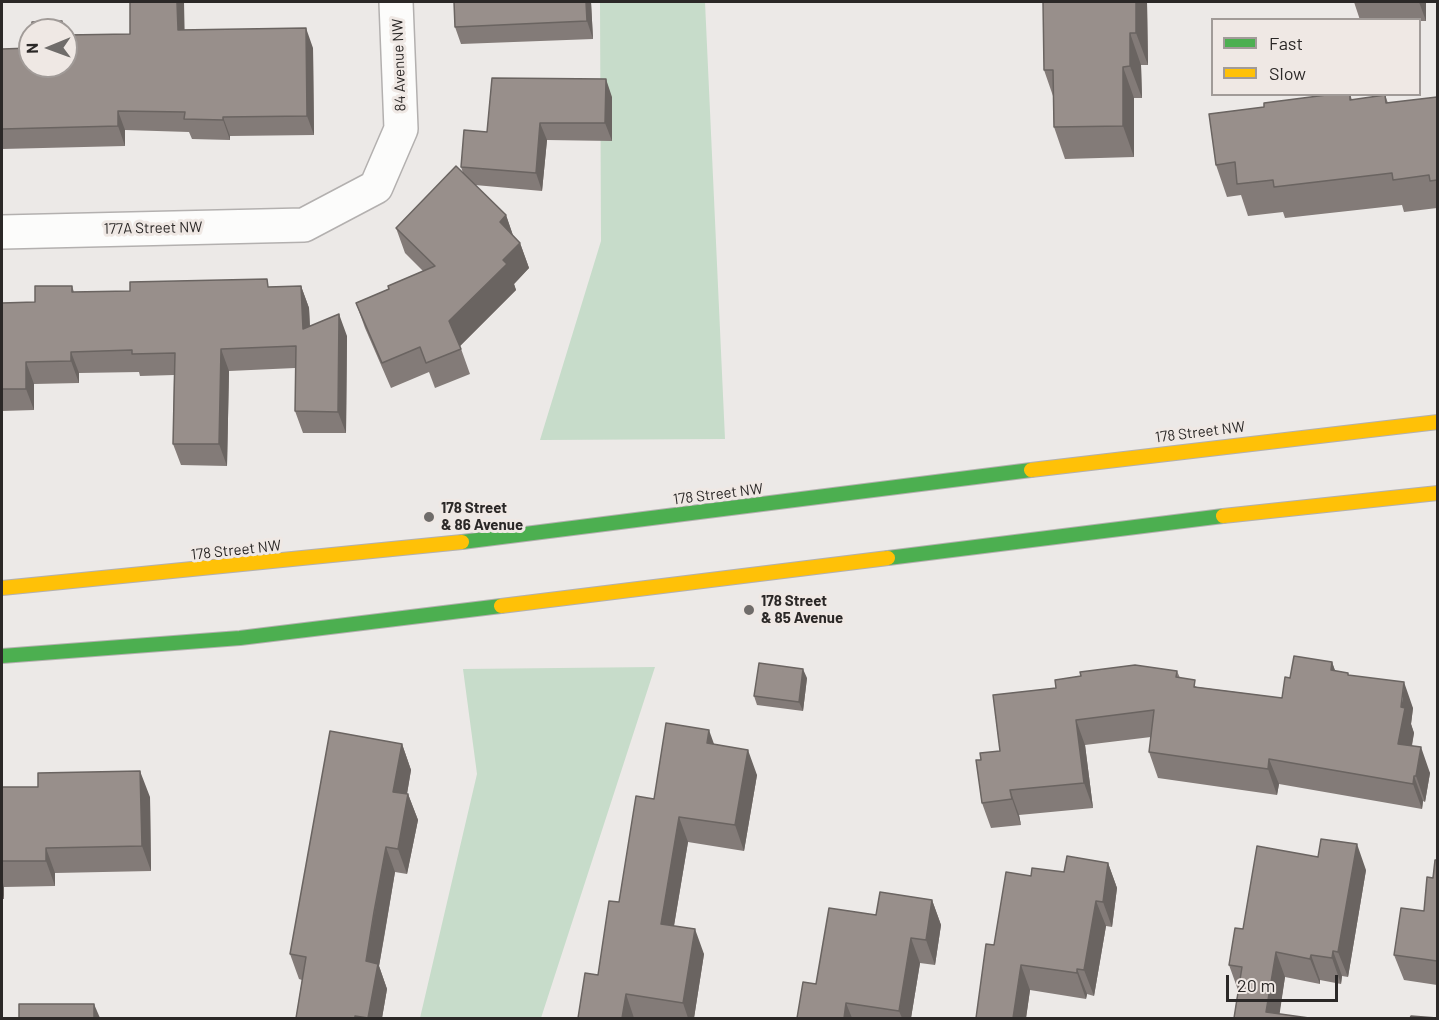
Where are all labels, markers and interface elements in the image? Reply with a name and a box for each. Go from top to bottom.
north arrow [18,18,78,78]
street label: 84 Avenue NW [388,18,410,112]
legend [1211,18,1421,96]
text: Fast [1269,32,1303,54]
text: N [22,43,41,54]
text: Slow [1269,62,1306,84]
street label: 177A Street NW [103,218,203,238]
street label: 178 Street NW [1154,418,1246,446]
street label: 178 Street NW [672,480,764,508]
place label: 178 Street & 86 Avenue [441,499,523,534]
marker: 178 Street & 86 Avenue [422,510,436,524]
street label: 178 Street NW [190,536,282,564]
place label: 178 Street & 85 Avenue [761,592,843,627]
marker: 178 Street & 85 Avenue [742,603,756,617]
scale bar [1229,963,1342,1001]
text: 20 m [1237,974,1275,996]

